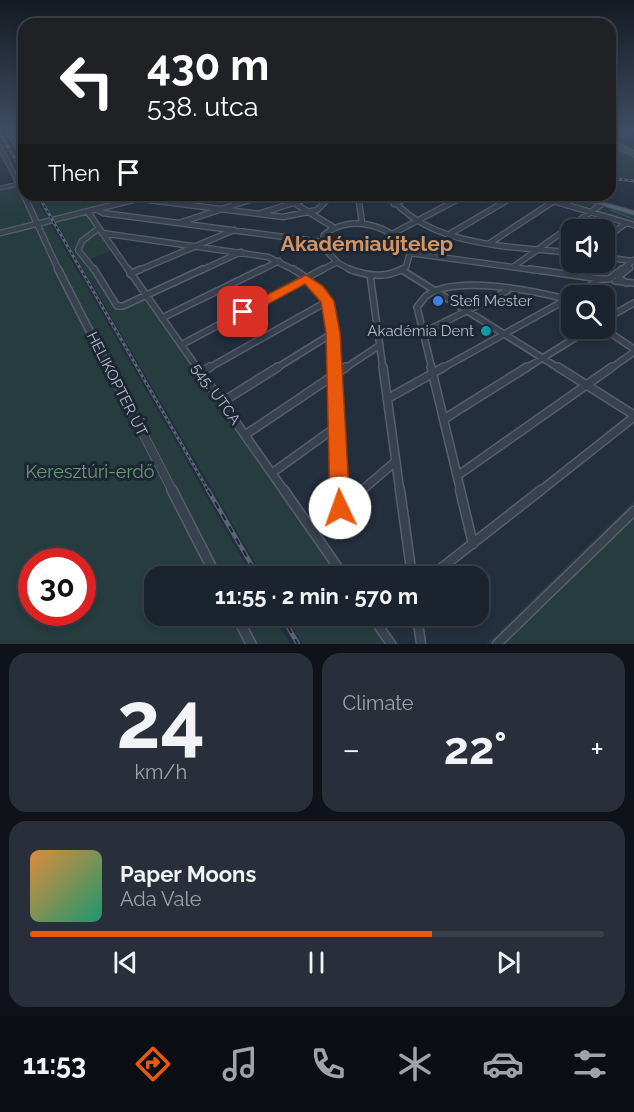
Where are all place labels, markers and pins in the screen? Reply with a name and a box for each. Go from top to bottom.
pin [217,286,268,337]
place label: Stefi Mester [450,292,533,310]
marker: Stefi Mester [431,294,445,308]
place label: Akadémia Dent [367,322,474,340]
marker: Akadémia Dent [479,324,493,338]

